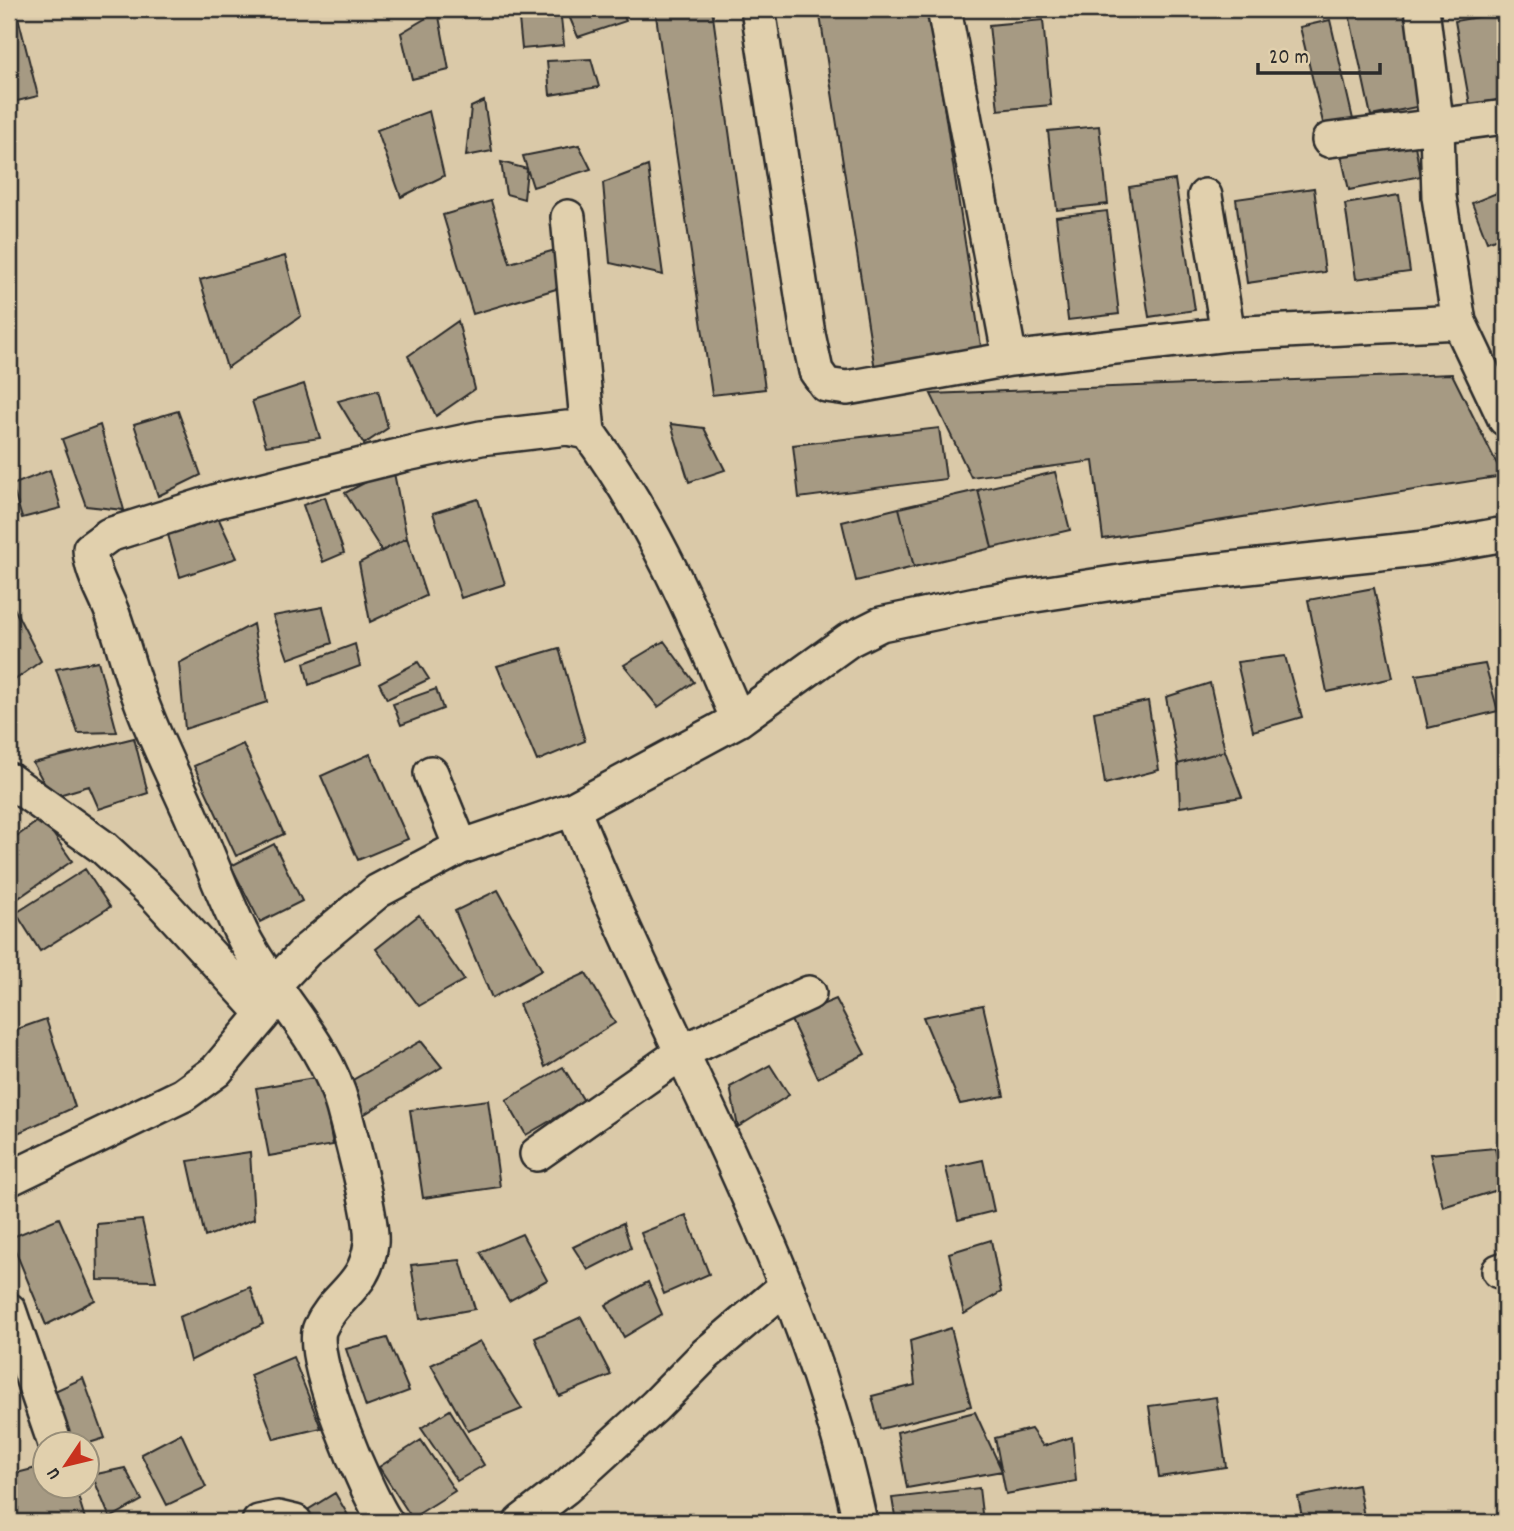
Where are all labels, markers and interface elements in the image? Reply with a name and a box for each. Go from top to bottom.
scale bar [1258,32,1381,76]
text: 20 m [1269,44,1309,74]
north arrow [32,1430,102,1500]
text: U [41,1461,69,1484]

